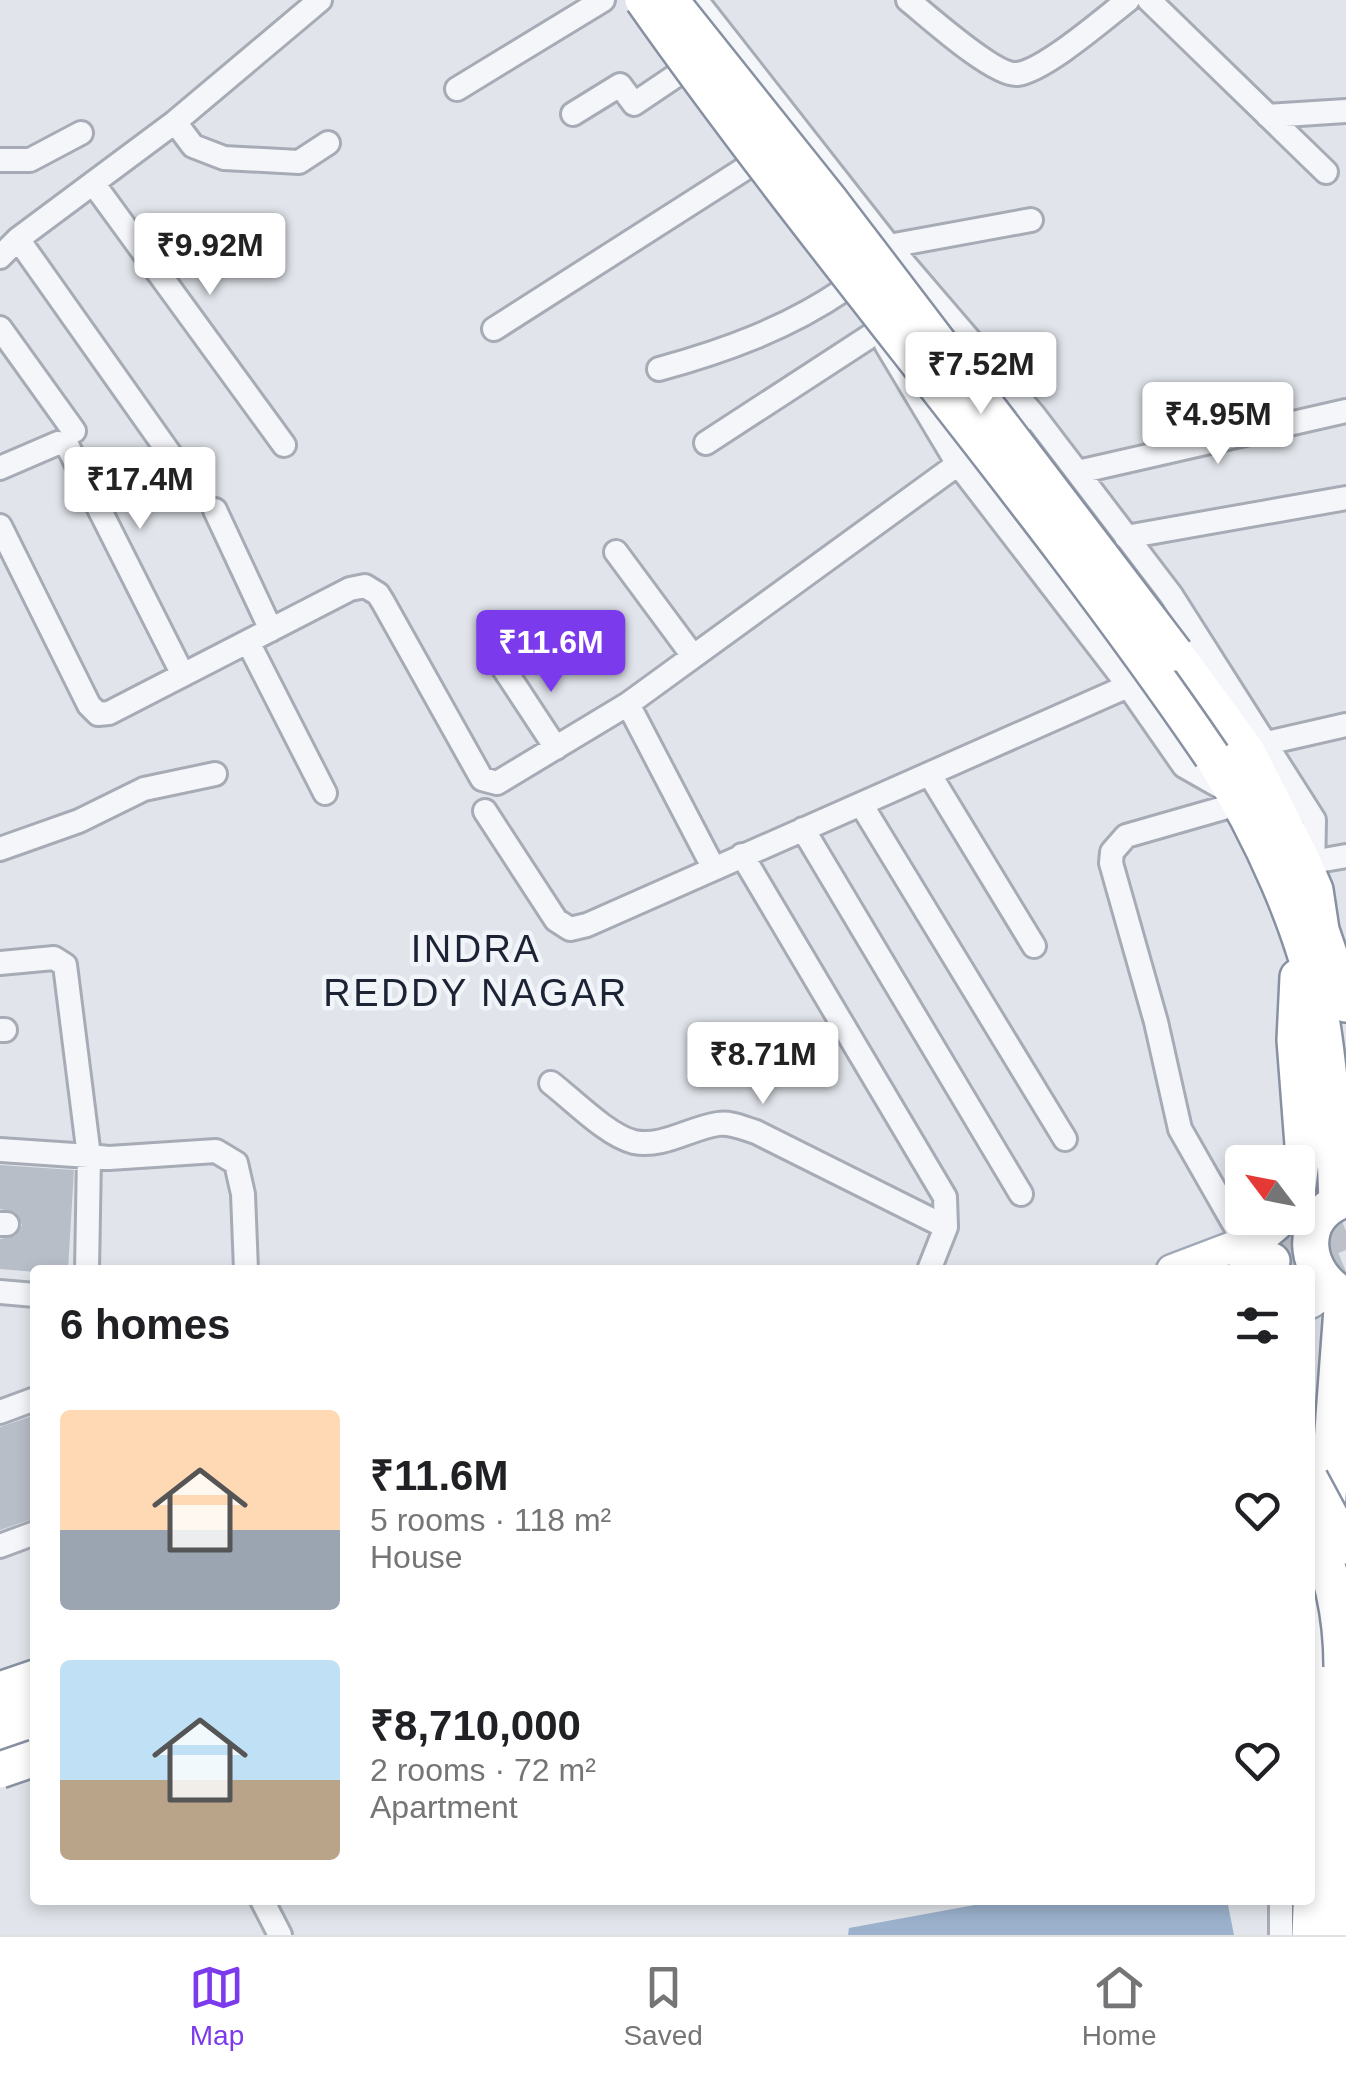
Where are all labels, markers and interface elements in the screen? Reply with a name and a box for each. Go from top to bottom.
pin: ₹9.92M [129,213,291,298]
text: ₹9.92M [156,227,264,263]
pin: ₹7.52M [900,332,1062,417]
text: ₹7.52M [927,346,1035,382]
pin: ₹4.95M [1137,382,1299,467]
text: ₹4.95M [1164,396,1272,432]
pin: ₹17.4M [59,447,221,532]
text: ₹17.4M [86,461,194,497]
pin: ₹11.6M [470,610,632,695]
text: ₹11.6M [498,624,604,660]
district label: INDRA REDDY NAGAR [323,928,629,1014]
pin: ₹8.71M [682,1022,844,1107]
text: ₹8.71M [709,1036,817,1072]
north arrow [1225,1145,1315,1235]
map controls [1225,1145,1315,1235]
icon: filters [1230,1298,1285,1353]
text: 6 homes [60,1301,230,1348]
icon: home [140,1450,260,1570]
text: ₹11.6M [370,1452,508,1499]
icon: heart [1230,1483,1285,1538]
text: 5 rooms · 118 m² [370,1502,611,1538]
text: House [370,1539,463,1575]
icon: home [140,1700,260,1820]
text: ₹8,710,000 [370,1702,581,1749]
icon: heart [1230,1733,1285,1788]
text: 2 rooms · 72 m² [370,1752,596,1788]
text: Apartment [370,1789,518,1825]
tab: Map [189,1960,244,2052]
tab: Saved [623,1960,703,2052]
tab: Home [1082,1960,1156,2052]

